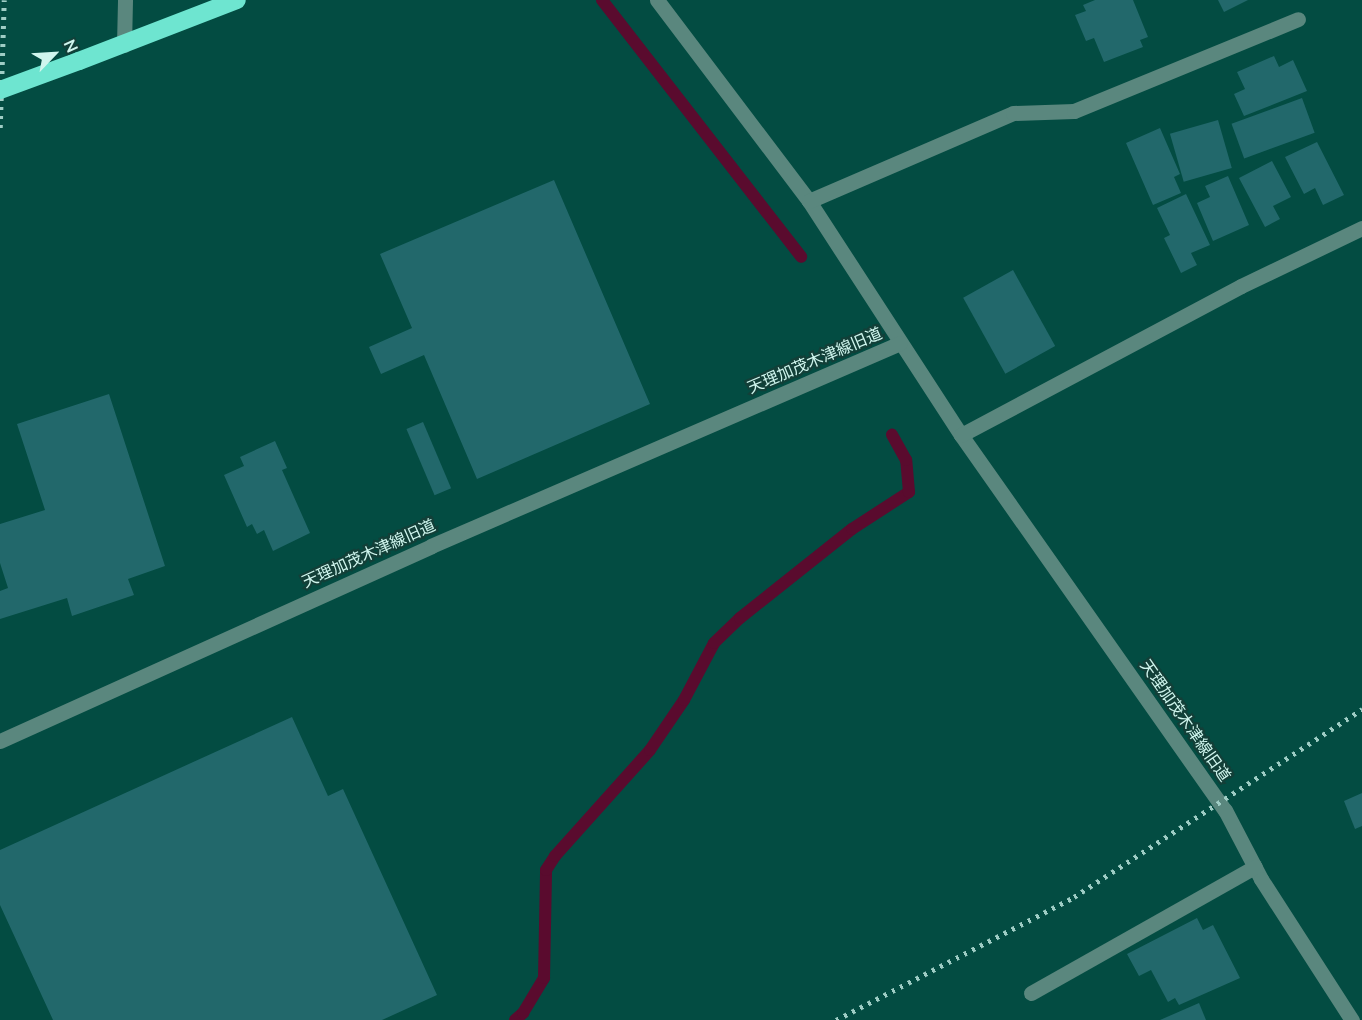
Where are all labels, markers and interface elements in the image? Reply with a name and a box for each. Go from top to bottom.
north arrow [24,24,84,84]
text: N [58,36,83,56]
street label: 天理加茂木津線旧道 [745,324,885,398]
street label: 天理加茂木津線旧道 [299,516,439,592]
street label: 天理加茂木津線旧道 [1136,657,1234,785]

